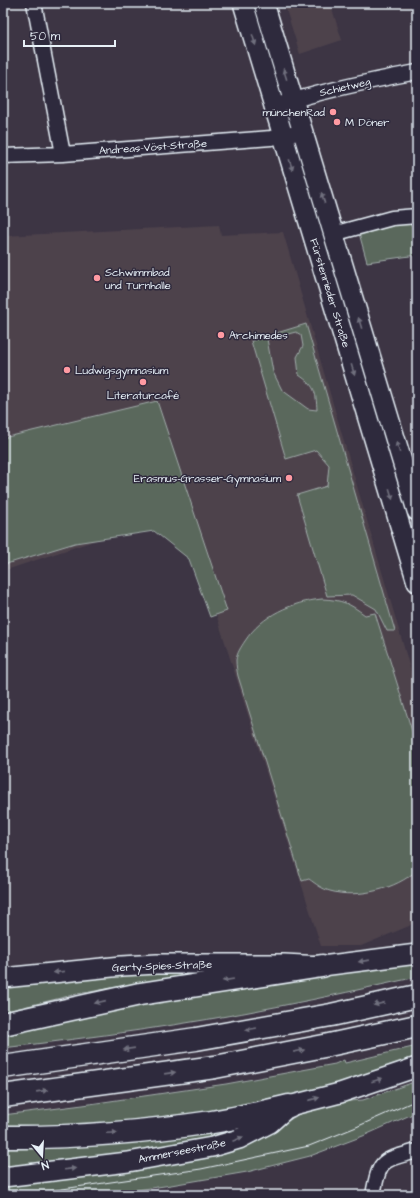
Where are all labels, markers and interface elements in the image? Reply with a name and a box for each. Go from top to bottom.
scale bar [24,22,115,48]
text: 50 m [30,28,61,45]
one-way arrow [251,35,257,47]
one-way arrow [282,67,288,79]
street label: Schietweg [318,74,373,101]
place label: münchenRad [262,105,325,120]
marker: münchenRad [328,107,338,117]
place label: M Döner [345,115,389,130]
marker: M Döner [332,117,342,127]
street label: Andreas-Vöst-Straße [99,136,208,158]
one-way arrow [288,159,294,171]
one-way arrow [320,192,326,204]
street label: Fürstenrieder Straße [306,237,354,349]
place label: Schwimmbad und Turnhalle [105,265,171,293]
marker: Schwimmbad und Turnhalle [92,273,102,283]
one-way arrow [357,316,363,328]
place label: Archimedes [229,328,288,343]
marker: Archimedes [216,330,226,340]
place label: Ludwigsgymnasium [75,363,169,379]
one-way arrow [350,364,356,376]
marker: Ludwigsgymnasium [62,365,72,375]
marker: Literaturcafé [138,377,148,387]
place label: Literaturcafé [107,388,179,403]
one-way arrow [395,441,401,453]
place label: Erasmus-Grasser-Gymnasium [134,471,281,487]
marker: Erasmus-Grasser-Gymnasium [284,473,294,483]
one-way arrow [388,489,394,501]
street label: Gerty-Spies-Straße [112,957,212,976]
one-way arrow [358,958,371,964]
one-way arrow [53,969,65,975]
one-way arrow [222,977,234,983]
one-way arrow [94,1000,106,1006]
one-way arrow [373,1002,385,1008]
one-way arrow [245,1026,257,1032]
one-way arrow [123,1046,135,1052]
one-way arrow [292,1048,305,1054]
one-way arrow [164,1070,176,1076]
one-way arrow [371,1077,383,1083]
one-way arrow [36,1088,48,1094]
one-way arrow [308,1096,321,1102]
one-way arrow [106,1129,118,1136]
street label: Ammerseestraße [137,1135,227,1167]
one-way arrow [233,1135,245,1141]
north arrow [22,1136,62,1176]
text: N [39,1157,51,1173]
one-way arrow [63,1166,76,1172]

